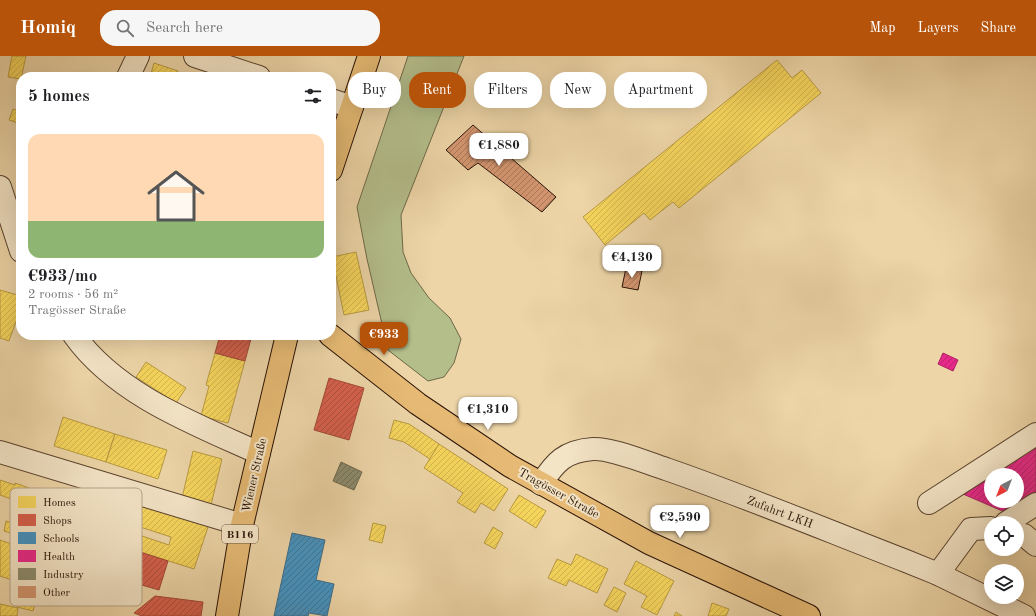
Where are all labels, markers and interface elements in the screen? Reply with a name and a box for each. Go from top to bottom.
search box [100,10,380,46]
icon: search [114,17,136,39]
text: Homiq [20,19,76,38]
text: Search here [146,21,223,36]
text: Map [870,21,896,35]
text: Layers [918,21,959,35]
text: Share [981,21,1016,35]
chip: Buy [348,72,401,108]
chip: Rent [409,72,466,108]
chip: Filters [474,72,542,108]
chip: New [550,72,606,108]
chip: Apartment [614,72,707,108]
icon: filters [302,85,324,107]
text: 5 homes [28,88,90,105]
pin: €1,880 [466,133,532,167]
text: €1,880 [478,139,520,152]
icon: home [140,160,212,232]
pin: €4,130 [599,245,665,279]
text: €4,130 [611,251,653,264]
text: €933/mo [28,268,97,285]
text: 2 rooms · 56 m² [28,288,118,301]
text: Tragösser Straße [28,304,126,317]
pin: €933 [360,322,408,356]
text: €933 [369,328,399,341]
pin: €1,310 [455,397,521,431]
text: €1,310 [467,403,509,416]
street label: Wiener Straße [241,437,269,513]
street label: Tragösser Straße [516,467,601,521]
north arrow [984,468,1024,508]
map controls [984,468,1024,604]
legend [10,488,142,606]
street label: Zufahrt LKH [745,495,814,531]
text: Homes [43,498,76,509]
pin: €2,590 [647,505,713,539]
text: €2,590 [659,511,701,524]
text: Shops [43,516,72,527]
button: locate [984,516,1024,556]
road number: B116 [222,525,258,543]
text: Schools [43,534,79,545]
text: Health [43,552,75,563]
button: layers [984,564,1024,604]
text: Industry [43,570,84,581]
text: Other [43,588,71,599]

